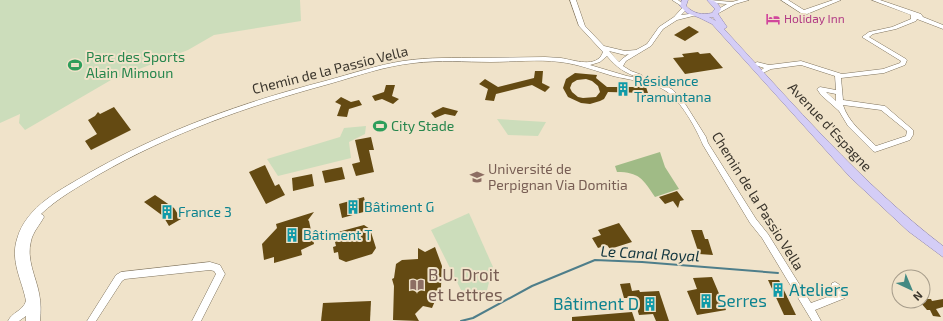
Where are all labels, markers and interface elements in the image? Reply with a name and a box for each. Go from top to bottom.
hotel icon: Holiday Inn [765,11,781,27]
place label: Holiday Inn [784,11,845,25]
street label: Chemin de la Passio Vella [250,42,410,97]
place label: Parc des Sports Alain Mimoun [86,48,185,81]
sports icon: Parc des Sports Alain Mimoun [67,57,83,73]
place label: Résidence Tramuntana [634,72,711,105]
street label: Avenue d'Espagne [785,79,876,175]
building icon: Résidence Tramuntana [615,81,631,97]
place label: City Stade [391,117,454,134]
sports icon: City Stade [372,118,388,134]
street label: Chemin de la Passio Vella [709,128,808,273]
place label: Université de Perpignan Via Domitia [488,160,628,193]
school or university icon: Université de Perpignan Via Domitia [469,169,485,185]
place label: Bâtiment G [364,198,434,215]
building icon: Bâtiment G [345,199,361,215]
place label: France 3 [178,203,232,220]
building icon: France 3 [159,204,175,220]
place label: Bâtiment T [303,226,372,243]
building icon: Bâtiment T [284,227,300,243]
water label: Le Canal Royal [600,241,700,266]
place label: B.U. Droit et Lettres [428,264,503,304]
north arrow [891,269,931,309]
library icon: B.U. Droit et Lettres [409,277,425,293]
place label: Ateliers [789,279,849,299]
building icon: Ateliers [770,282,786,298]
text: N [911,289,926,304]
place label: Serres [717,290,767,310]
place label: Bâtiment D [553,293,639,313]
building icon: Serres [698,293,714,309]
building icon: Bâtiment D [642,296,658,312]

